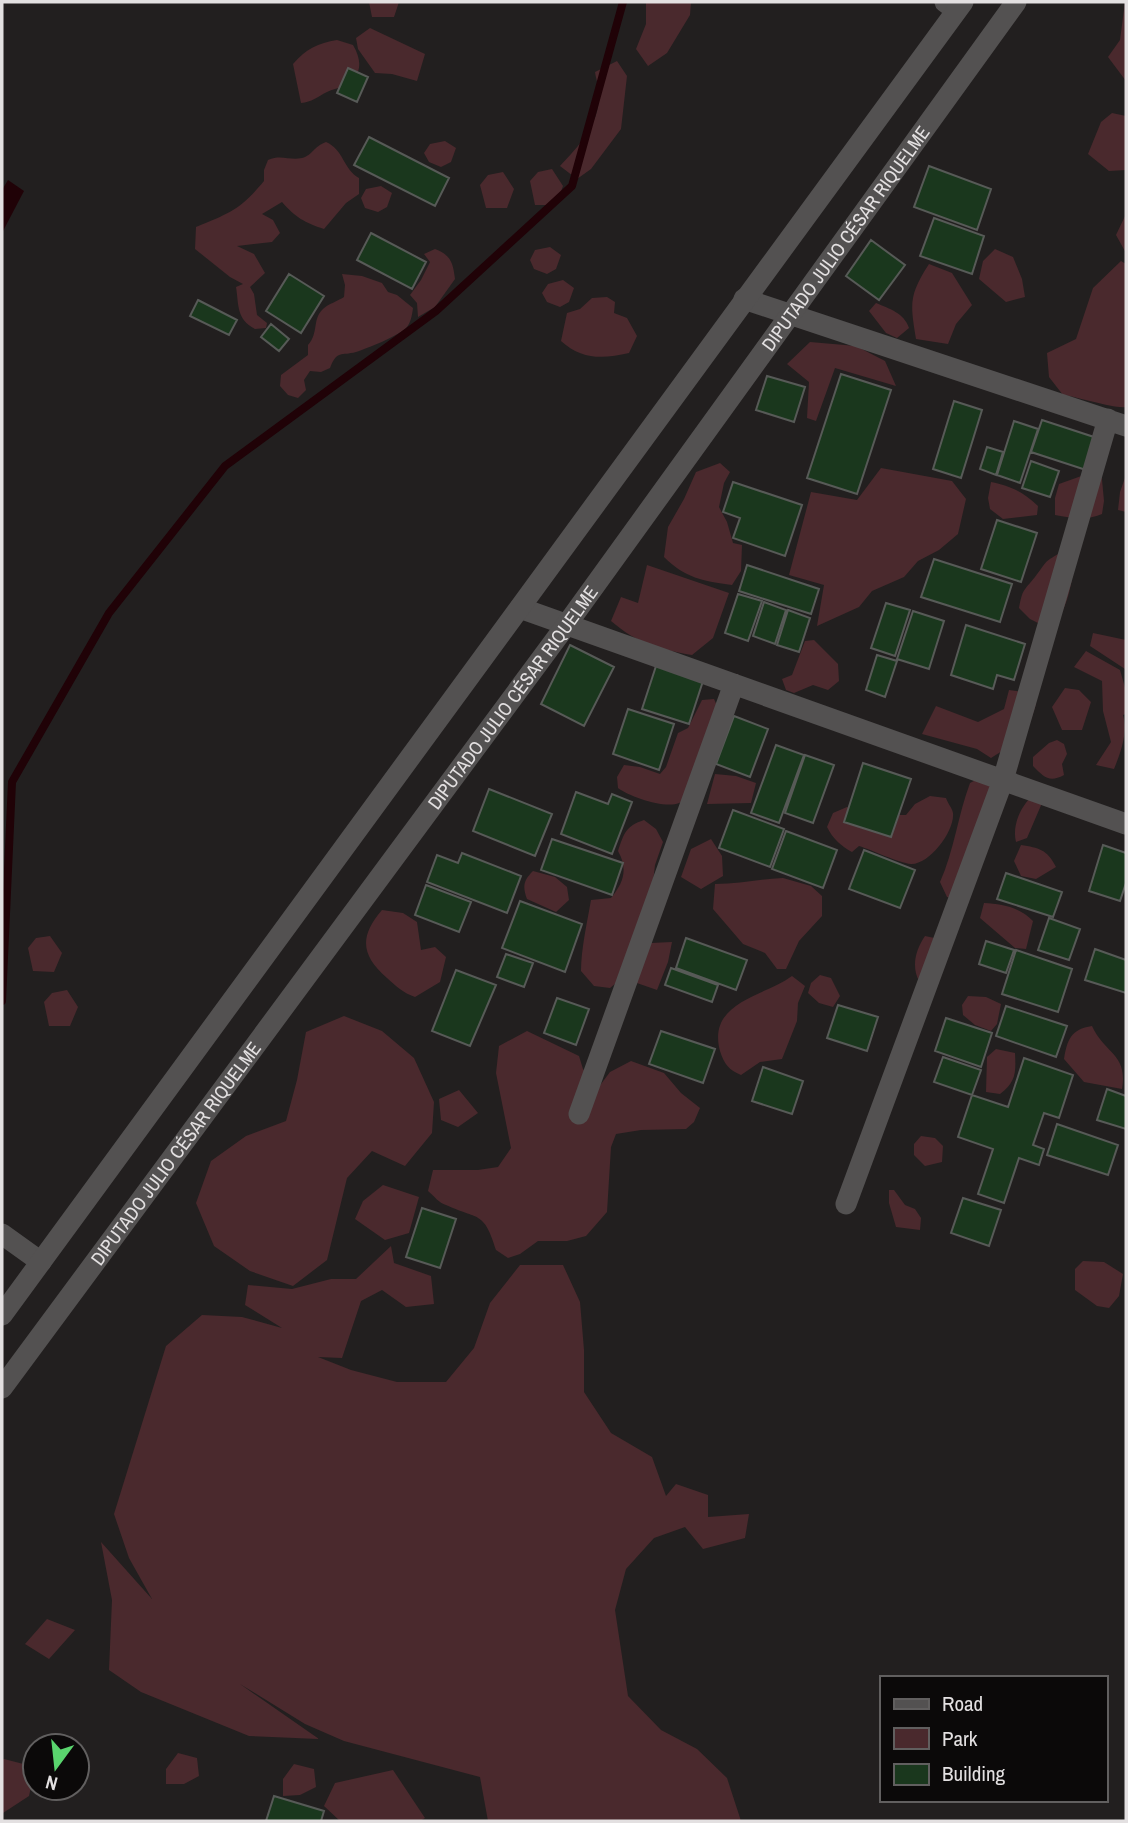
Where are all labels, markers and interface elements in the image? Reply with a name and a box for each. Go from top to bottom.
street label: DIPUTADO JULIO CÉSAR RIQUELME [755,120,936,356]
street label: DIPUTADO JULIO CÉSAR RIQUELME [422,580,604,814]
street label: DIPUTADO JULIO CÉSAR RIQUELME [84,1036,267,1270]
legend [880,1676,1107,1802]
text: Road [942,1689,983,1718]
text: Park [942,1724,978,1753]
north arrow [21,1732,91,1802]
text: Building [942,1759,1006,1788]
text: N [43,1769,60,1797]

